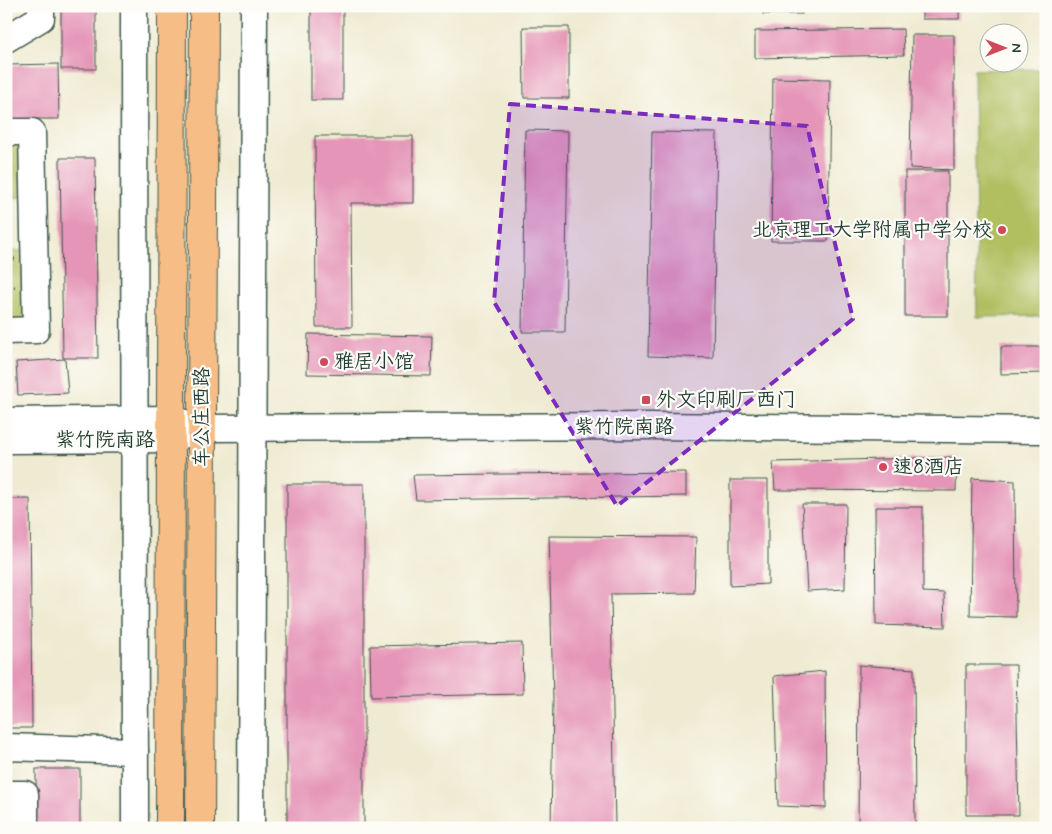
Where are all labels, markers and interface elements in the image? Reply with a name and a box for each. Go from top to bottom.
north arrow [980,22,1030,72]
text: N [1007,43,1025,53]
place label: 北京理工大学附属中学分校 [752,217,992,244]
marker: 北京理工大学附属中学分校 [996,224,1008,236]
place label: 雅居小馆 [334,349,414,376]
marker: 雅居小馆 [318,356,330,368]
street label: 车公庄西路 [189,366,216,467]
place label: 外文印刷厂西门 [656,387,796,414]
marker: 外文印刷厂西门 [640,394,652,406]
street label: 紫竹院南路 [574,414,675,441]
street label: 紫竹院南路 [55,427,156,454]
place label: 速8酒店 [893,454,964,481]
marker: 速8酒店 [877,461,889,473]

